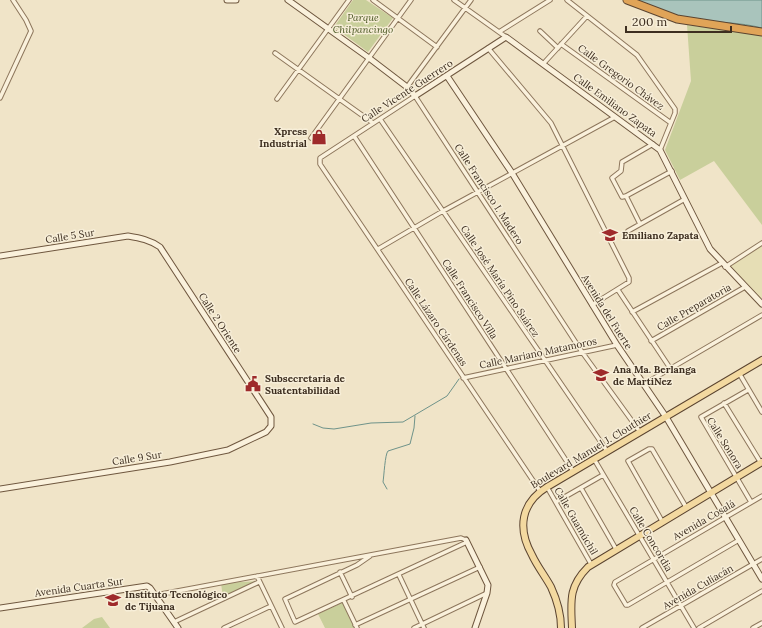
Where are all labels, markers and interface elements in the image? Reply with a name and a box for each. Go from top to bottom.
scale bar [626,8,731,34]
park label: Parque Chilpancingo [333,11,393,36]
text: 200 m [632,14,668,29]
street label: Calle Gregorio Chávez [575,41,667,113]
street label: Calle Vicente Guerrero [359,56,455,125]
street label: Calle Emiliano Zapata [571,70,659,140]
place label: Xpress Industrial [259,125,307,150]
shop icon: Xpress Industrial [310,128,328,146]
street label: Calle Francisco I. Madero [452,141,526,247]
street label: Calle José María Pino Suárez [458,223,542,339]
street label: Calle 5 Sur [44,226,96,246]
school or university icon: Emiliano Zapata [601,226,619,244]
place label: Emiliano Zapata [622,229,700,242]
street label: Calle Francisco Villa [439,257,501,341]
street label: Avenida del Fuerte [578,271,636,353]
street label: Calle Lázaro Cárdenas [402,275,471,369]
street label: Calle Preparatoria [654,280,734,334]
street label: Calle 2 Oriente [196,290,245,356]
street label: Calle Mariano Matamoros [478,334,598,372]
place label: Ana Ma. Berlanga de MartiNez [613,363,697,388]
school or university icon: Ana Ma. Berlanga de MartiNez [592,366,610,384]
place label: Subsecretaria de Suatentabilidad [265,372,346,397]
public building icon: Subsecretaria de Suatentabilidad [244,375,262,393]
street label: Boulevard Manuel J. Clouthier [528,408,654,491]
street label: Calle Sonora [704,415,746,471]
street label: Calle 9 Sur [111,448,163,468]
street label: Calle Guamúchil [551,485,601,557]
street label: Avenida Cosalá [670,497,737,544]
street label: Calle Concordia [626,504,676,574]
street label: Avenida Culiacán [660,562,736,613]
street label: Avenida Cuarta Sur [33,574,125,600]
place label: Instituto Tecnológico de Tijuana [125,588,228,613]
school or university icon: Instituto Tecnológico de Tijuana [104,591,122,609]

